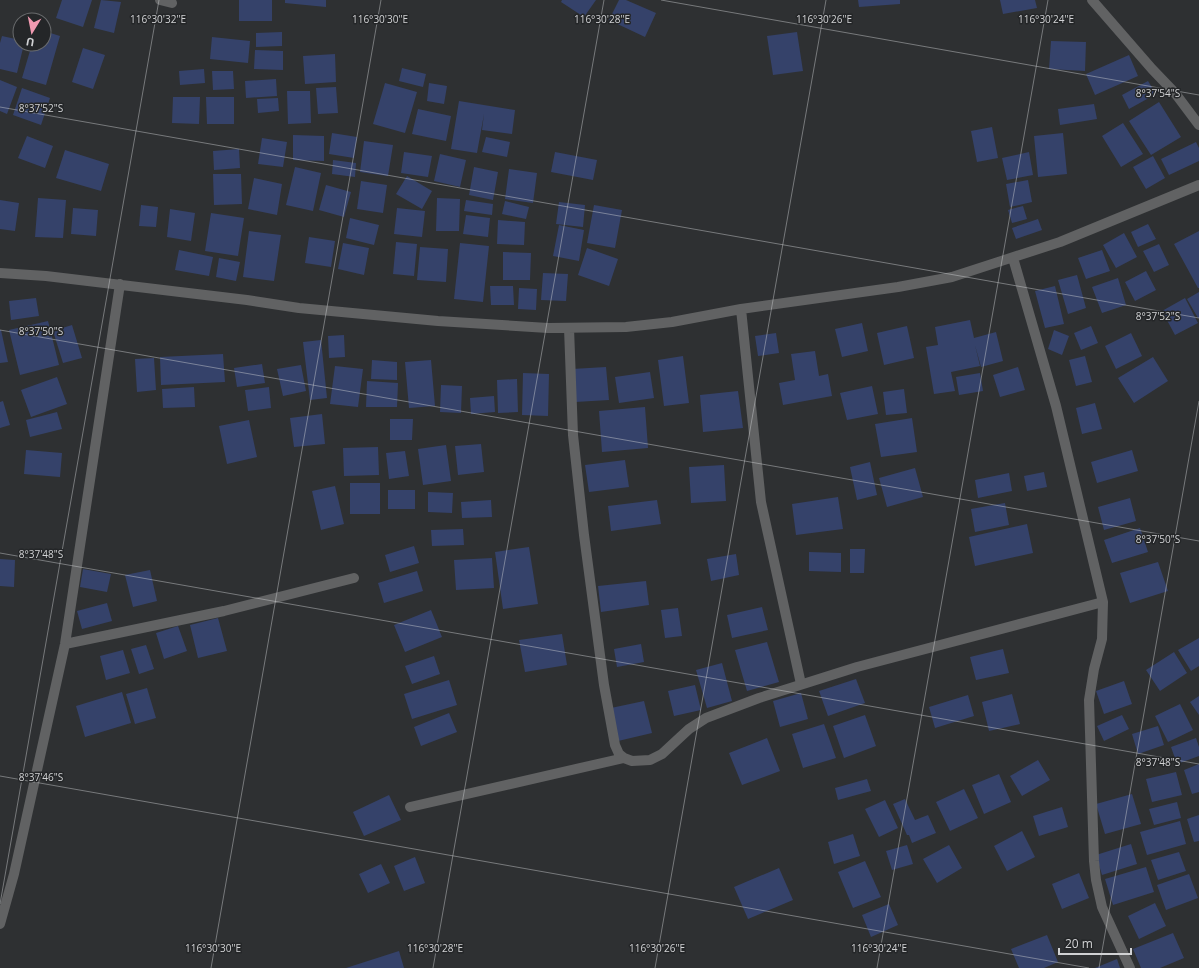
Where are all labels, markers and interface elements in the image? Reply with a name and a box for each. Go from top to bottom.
north arrow [12,12,52,52]
text: 116°30'32"E [130,12,186,26]
text: 116°30'30"E [352,12,408,26]
text: 116°30'28"E [574,12,630,26]
text: 116°30'26"E [796,12,852,26]
text: 116°30'24"E [1018,12,1074,26]
text: U [25,34,36,50]
text: 8°37'54"S [1136,86,1180,100]
text: 8°37'52"S [19,101,63,115]
text: 8°37'52"S [1136,309,1180,323]
text: 8°37'50"S [19,324,63,338]
text: 8°37'50"S [1136,532,1180,546]
text: 8°37'48"S [19,547,63,561]
text: 8°37'48"S [1136,755,1180,769]
text: 8°37'46"S [19,770,63,784]
scale bar [1059,930,1131,956]
text: 20 m [1065,935,1093,952]
text: 116°30'30"E [185,941,241,955]
text: 116°30'28"E [407,941,463,955]
text: 116°30'26"E [629,941,685,955]
text: 116°30'24"E [851,941,907,955]

